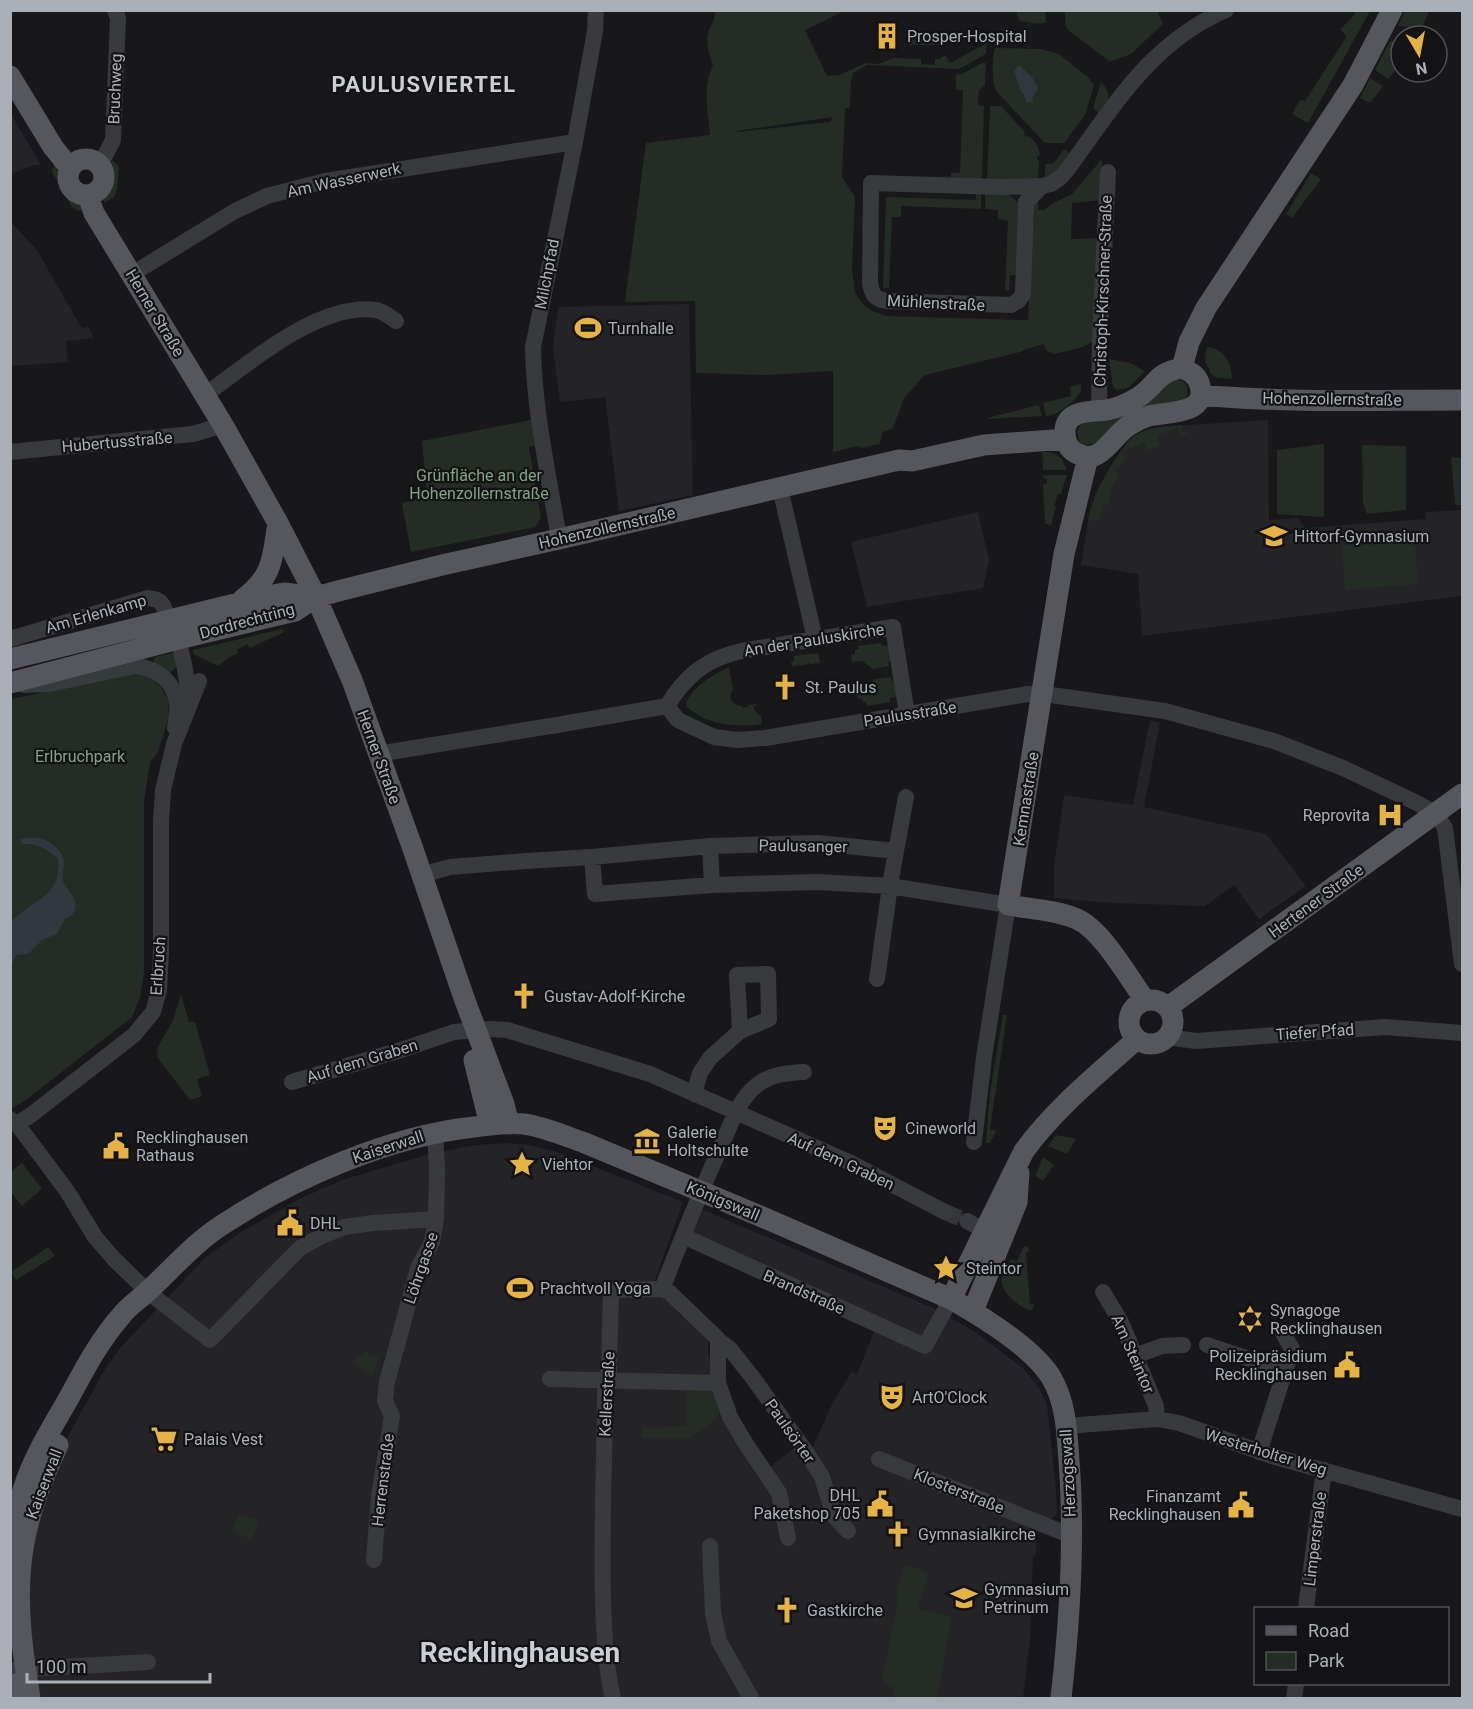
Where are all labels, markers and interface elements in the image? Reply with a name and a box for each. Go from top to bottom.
building icon: Prosper-Hospital [872,21,902,51]
north arrow [1389,24,1449,84]
place label: Prosper-Hospital [907,27,1027,46]
street label: Bruchweg [104,53,126,125]
text: N [1414,58,1429,79]
district label: PAULUSVIERTEL [331,72,517,97]
street label: Am Wasserwerk [285,158,403,201]
street label: Christoph-Kirschner-Straße [1090,195,1116,387]
street label: Milchpfad [531,237,563,311]
street label: Herner Straße [121,266,189,360]
street label: Mühlenstraße [887,291,985,315]
sports icon: Turnhalle [573,313,603,343]
place label: Turnhalle [608,319,674,338]
street label: Hohenzollernstraße [1262,388,1402,410]
street label: Hubertusstraße [61,428,173,456]
park label: Grünfläche an der Hohenzollernstraße [409,466,549,503]
street label: Hohenzollernstraße [537,503,677,553]
school or university icon: Hittorf-Gymnasium [1259,521,1289,551]
place label: Hittorf-Gymnasium [1294,527,1429,546]
street label: Am Erlenkamp [43,591,149,637]
street label: Dordrechtring [198,599,296,643]
street label: An der Pauluskirche [743,620,885,660]
church icon: St. Paulus [770,672,800,702]
place label: St. Paulus [805,678,876,697]
street label: Paulusstraße [862,697,958,731]
street label: Herner Straße [353,707,405,807]
park label: Erlbruchpark [35,747,126,766]
street label: Kemnastraße [1009,750,1043,848]
hospital icon: Reprovita [1375,800,1405,830]
place label: Reprovita [1303,806,1370,825]
street label: Paulusanger [758,836,848,856]
street label: Hertener Straße [1265,860,1367,942]
street label: Erlbruch [146,936,170,996]
church icon: Gustav-Adolf-Kirche [509,981,539,1011]
place label: Gustav-Adolf-Kirche [544,987,685,1006]
street label: Tiefer Pfad [1275,1020,1355,1044]
street label: Auf dem Graben [304,1035,420,1087]
theatre icon: Cineworld [870,1113,900,1143]
place label: Cineworld [905,1119,976,1138]
place label: Galerie Holtschulte [667,1123,749,1160]
museum icon: Galerie Holtschulte [632,1126,662,1156]
street label: Kaiserwall [350,1127,426,1167]
place label: Recklinghausen Rathaus [136,1128,248,1165]
street label: Auf dem Graben [785,1128,897,1194]
public building icon: Recklinghausen Rathaus [101,1131,131,1161]
place icon: Viehtor [507,1149,537,1179]
place label: Viehtor [542,1155,594,1174]
street label: Königswall [684,1177,762,1225]
public building icon: DHL [275,1208,305,1238]
place label: DHL [310,1214,341,1233]
street label: Löhrgasse [400,1230,442,1306]
place icon: Steintor [931,1253,961,1283]
place label: Steintor [966,1259,1022,1278]
street label: Brandstraße [760,1266,848,1318]
sports icon: Prachtvoll Yoga [505,1273,535,1303]
place label: Prachtvoll Yoga [540,1279,651,1298]
place label: Synagoge Recklinghausen [1270,1301,1382,1338]
synagogue icon: Synagoge Recklinghausen [1235,1304,1265,1334]
street label: Am Steintor [1107,1312,1159,1397]
place label: Polizeipräsidium Recklinghausen [1209,1347,1327,1384]
public building icon: Polizeipräsidium Recklinghausen [1332,1350,1362,1380]
street label: Kellerstraße [595,1351,619,1437]
theatre icon: ArtO'Clock [877,1382,907,1412]
place label: ArtO'Clock [912,1388,988,1407]
street label: Paulsörter [761,1395,819,1467]
supermarket icon: Palais Vest [149,1424,179,1454]
street label: Westerholter Weg [1203,1424,1329,1480]
street label: Herzogswall [1056,1429,1080,1517]
place label: Palais Vest [184,1430,263,1449]
street label: Herrenstraße [368,1433,398,1527]
street label: Kaiserwall [22,1446,66,1522]
street label: Klosterstraße [911,1464,1007,1518]
place label: DHL Paketshop 705 [753,1486,860,1523]
place label: Finanzamt Recklinghausen [1109,1487,1221,1524]
public building icon: DHL Paketshop 705 [865,1489,895,1519]
public building icon: Finanzamt Recklinghausen [1226,1490,1256,1520]
street label: Limperstraße [1300,1491,1330,1587]
church icon: Gymnasialkirche [883,1519,913,1549]
place label: Gymnasialkirche [918,1525,1036,1544]
place label: Gymnasium Petrinum [984,1580,1069,1617]
school or university icon: Gymnasium Petrinum [949,1583,979,1613]
church icon: Gastkirche [772,1595,802,1625]
place label: Gastkirche [807,1601,883,1620]
legend [1254,1607,1449,1685]
text: Road [1308,1620,1349,1641]
district label: Recklinghausen [420,1636,620,1669]
scale bar [27,1646,210,1684]
text: Park [1308,1650,1345,1671]
text: 100 m [36,1656,87,1677]

